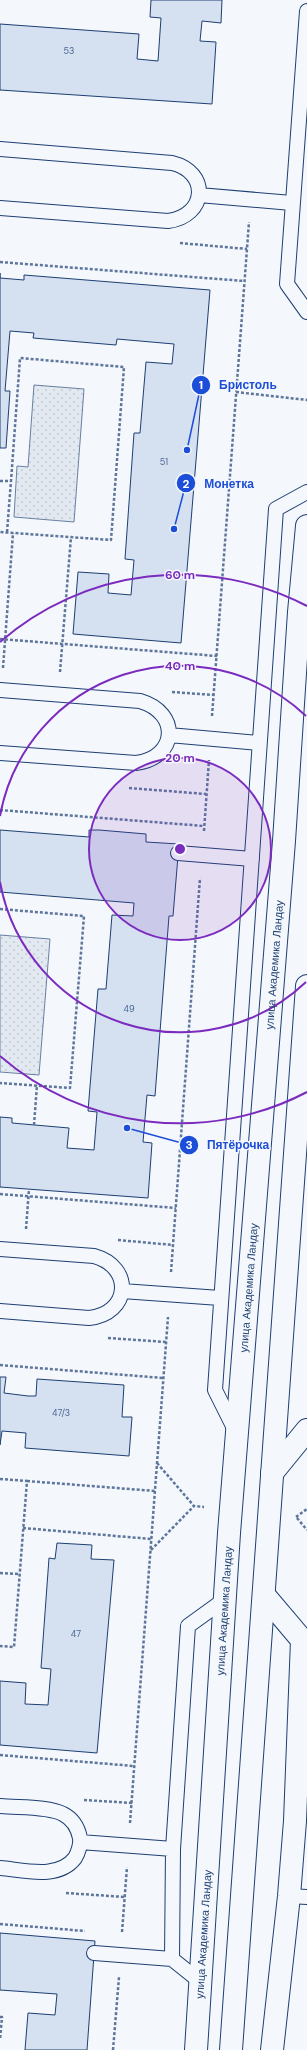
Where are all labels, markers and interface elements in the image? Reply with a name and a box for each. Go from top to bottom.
house number: 53 [64,45,74,57]
callout: Бристоль [191,373,285,397]
text: 1 [199,377,203,393]
text: Бристоль [219,377,277,393]
house number: 51 [160,456,168,468]
callout: Монетка [176,471,262,495]
text: 2 [183,476,190,492]
text: Монетка [204,476,254,492]
text: 60 m [165,567,195,583]
text: 40 m [165,658,195,674]
text: 20 m [165,750,195,766]
centre of rings [173,842,187,856]
street label: улица Академика Ландау [262,899,286,1030]
house number: 49 [123,1003,135,1015]
callout: Пятёрочка [179,1133,277,1157]
text: 3 [185,1137,193,1153]
text: Пятёрочка [207,1137,269,1153]
street label: улица Академика Ландау [236,1222,261,1353]
house number: 47/3 [52,1407,70,1419]
street label: улица Академика Ландау [213,1545,235,1676]
house number: 47 [71,1628,81,1640]
street label: улица Академика Ландау [192,1869,215,1999]

